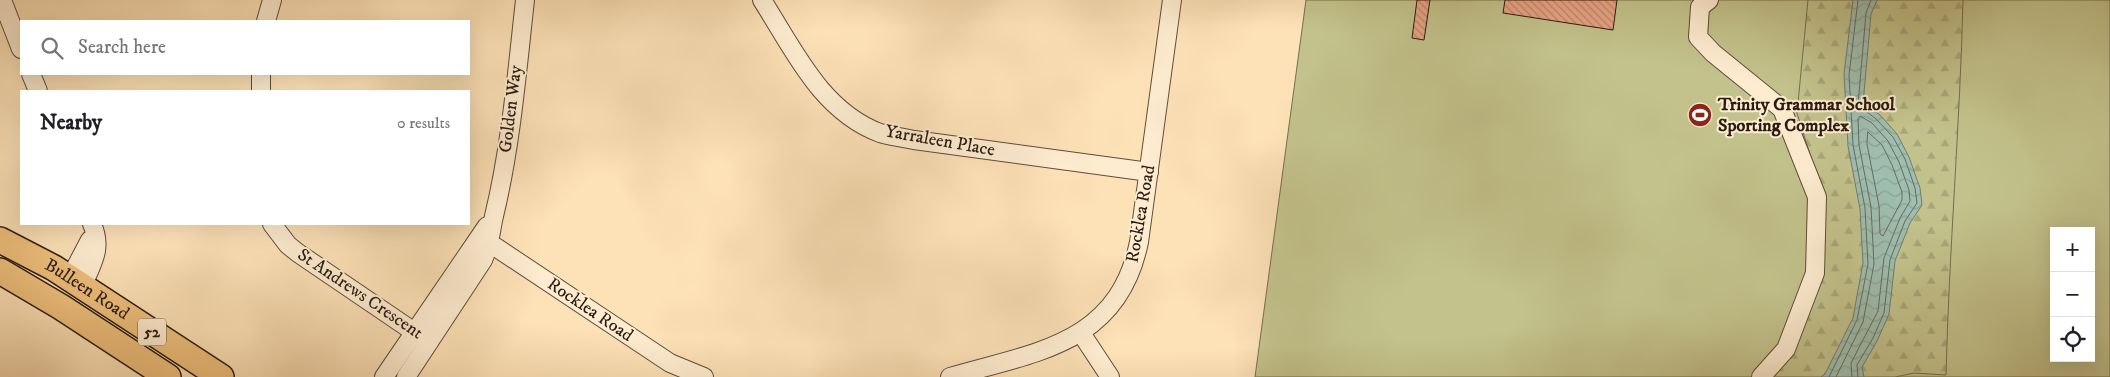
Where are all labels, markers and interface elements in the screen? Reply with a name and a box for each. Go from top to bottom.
search box [20,20,470,75]
icon: search [38,34,66,62]
text: Search here [78,36,166,59]
street label: Golden Way [495,64,527,154]
place label: Trinity Grammar School Sporting Complex [1717,94,1895,137]
sports icon: Trinity Grammar School Sporting Complex [1687,102,1713,128]
text: Nearby [40,110,102,136]
text: 0 results [397,113,450,133]
street label: Yarraleen Place [883,121,997,161]
street label: Rocklea Road [1122,163,1160,265]
map controls [2050,227,2095,362]
button: + [2050,227,2095,272]
street label: St Andrews Crescent [293,244,427,344]
street label: Bulleen Road [41,254,133,325]
button: − [2050,272,2095,317]
street label: Rocklea Road [543,273,637,347]
button: locate [2050,317,2095,362]
road number: 52 [138,318,166,346]

